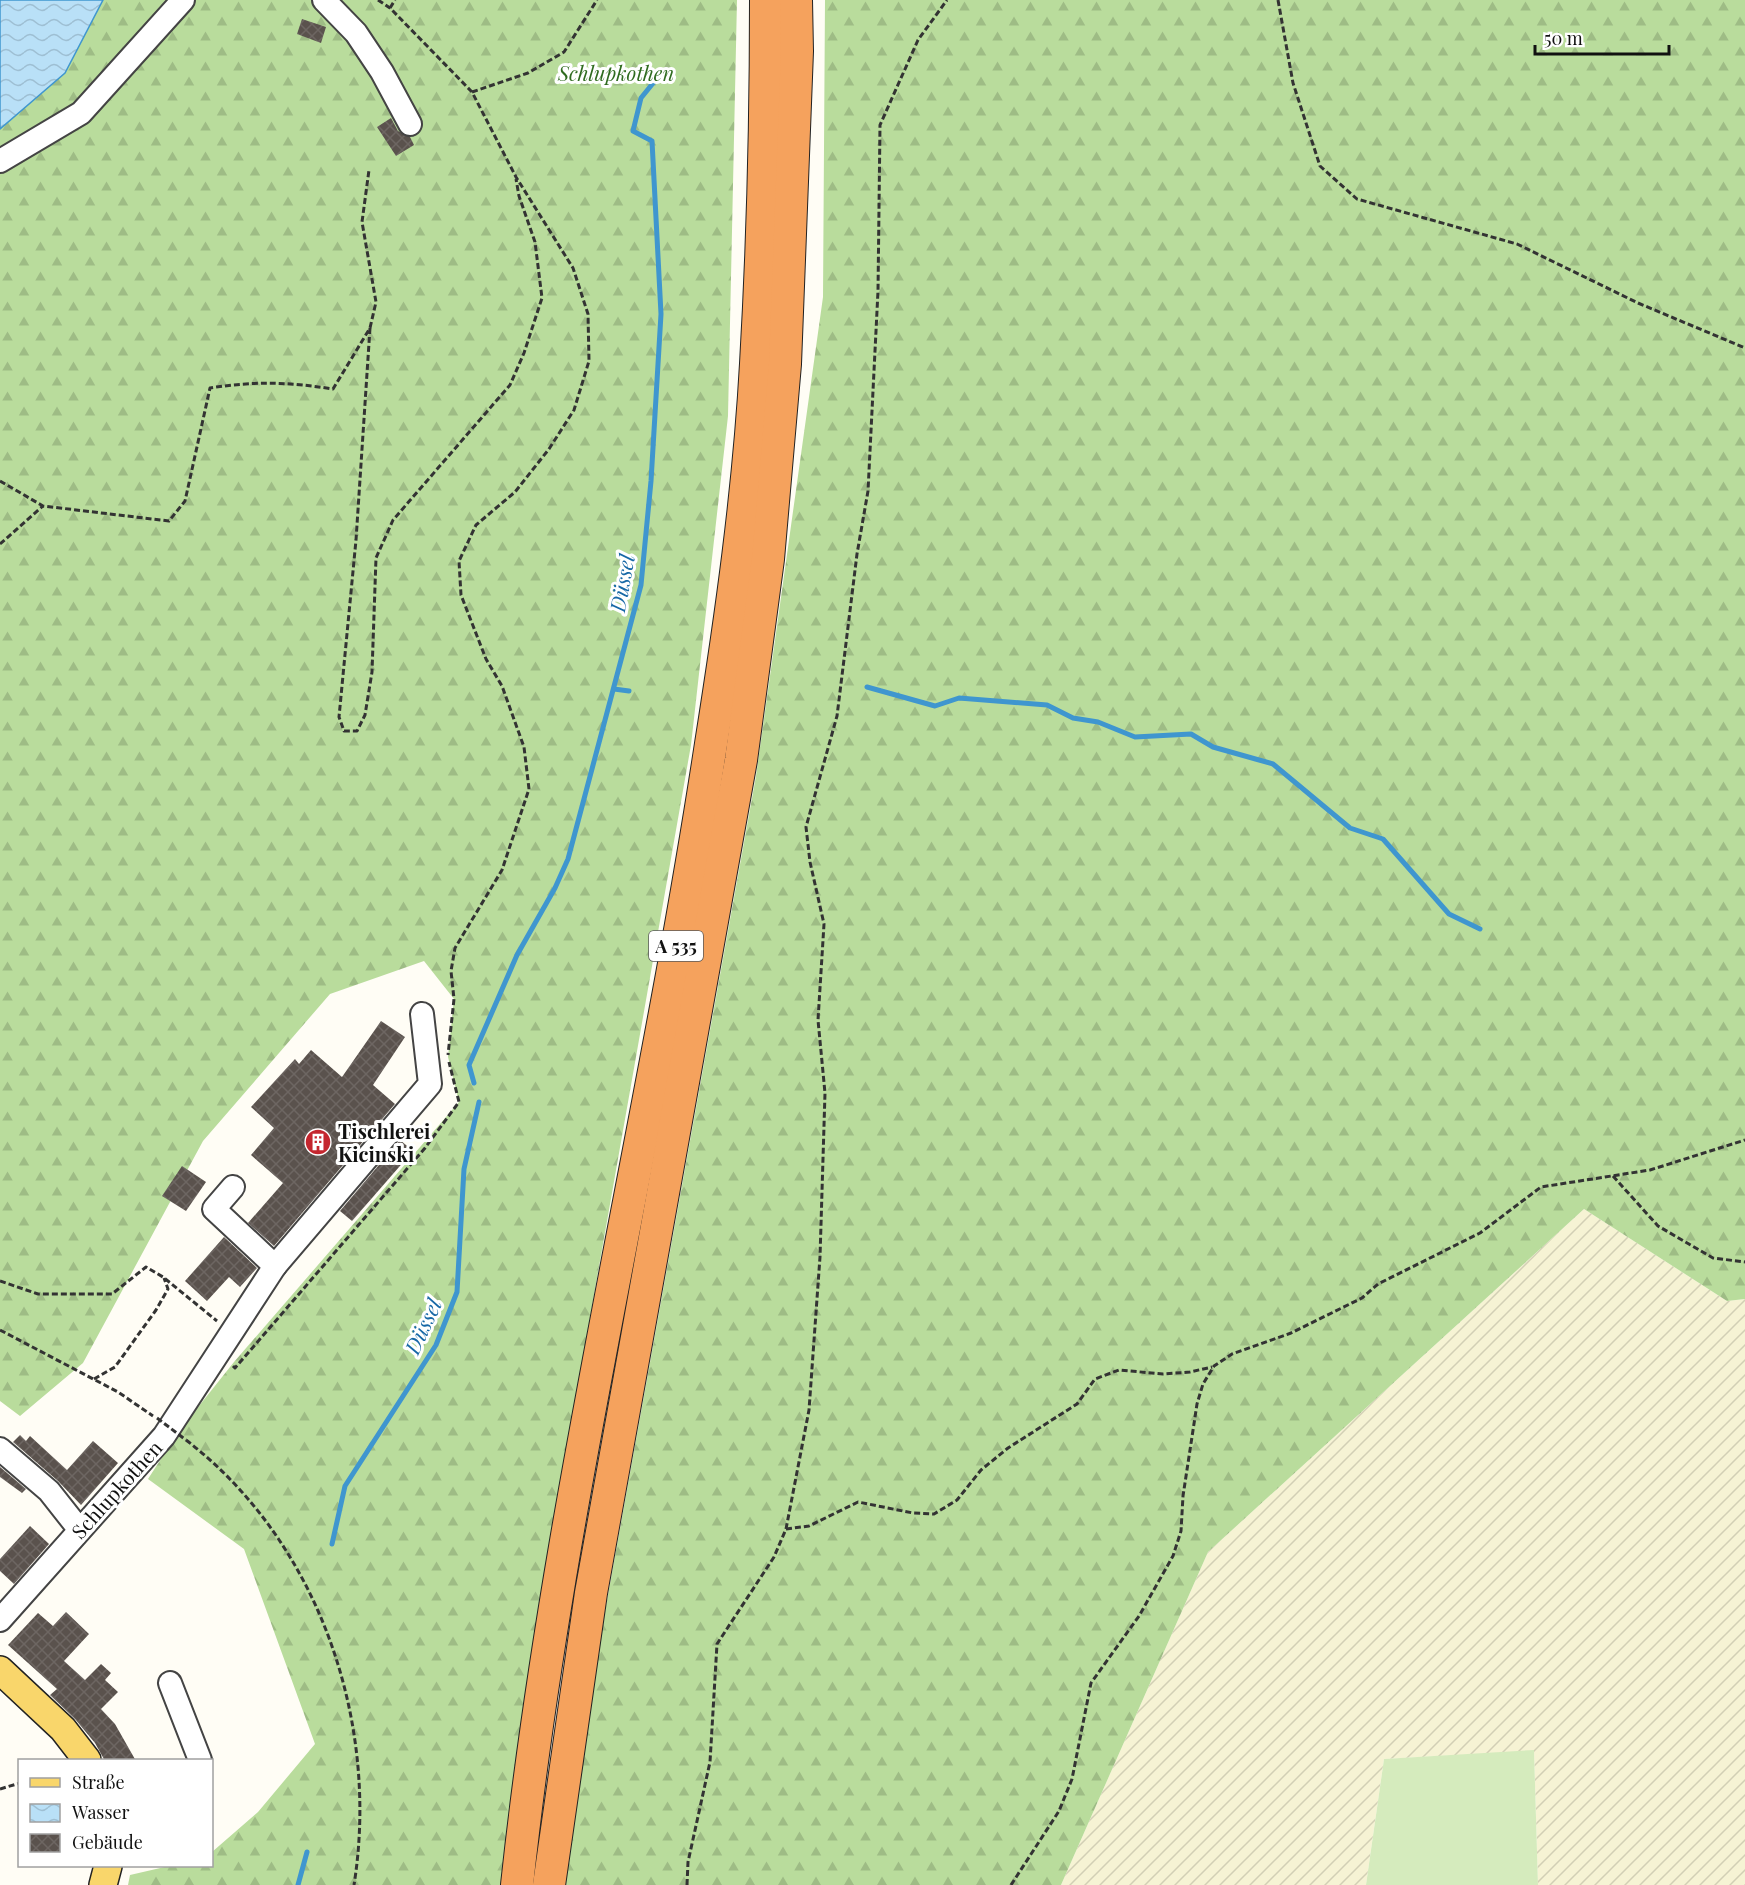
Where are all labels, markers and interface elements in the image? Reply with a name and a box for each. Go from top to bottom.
scale bar [1535,18,1668,56]
text: 50 m [1544,26,1583,50]
park label: Schlupkothen [557,59,674,86]
water label: Düssel [602,551,640,615]
road number: A 535 [649,931,703,961]
place label: Tischlerei Kicinski [338,1117,430,1167]
building icon: Tischlerei Kicinski [303,1127,333,1157]
water label: Düssel [397,1293,447,1359]
street label: Schlupkothen [65,1434,167,1544]
legend [18,1759,213,1867]
text: Straße [72,1770,125,1794]
text: Wasser [71,1800,130,1824]
text: Gebäude [72,1830,143,1854]

